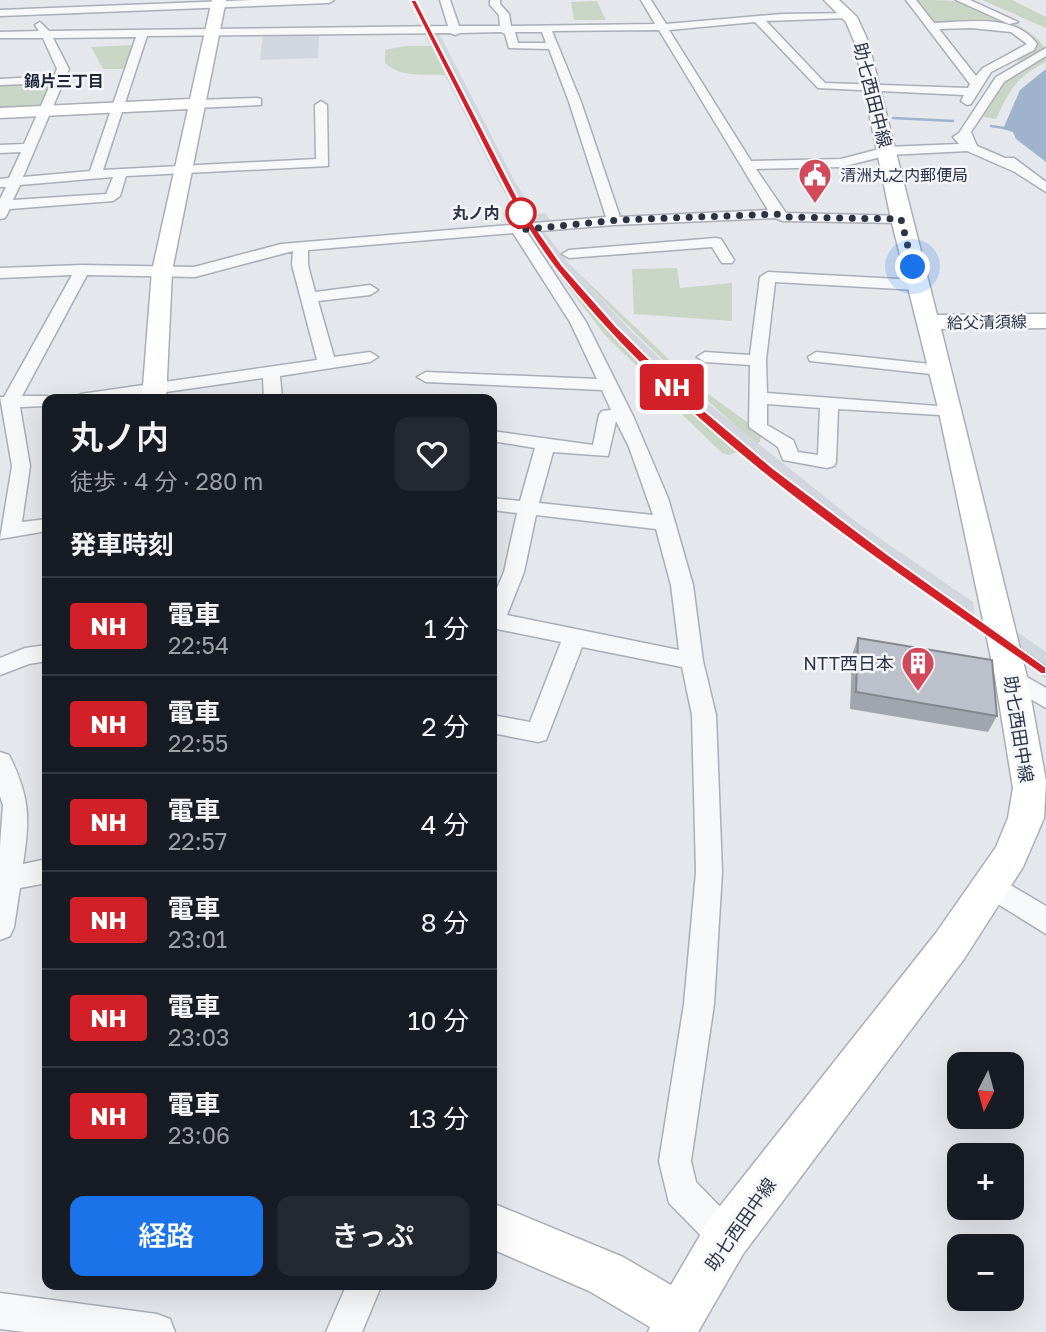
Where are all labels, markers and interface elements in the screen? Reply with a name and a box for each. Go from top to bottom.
street label: 助七西田中線 [849,40,897,150]
district label: 鍋片三丁目 [24,71,104,91]
public building icon: 清洲丸之内郵便局 [796,156,834,205]
place label: 清洲丸之内郵便局 [840,165,968,185]
marker: 丸ノ内 [506,198,536,228]
place label: 丸ノ内 [452,203,500,223]
your location [895,249,930,284]
street label: 給父清須線 [947,311,1027,333]
line badge: NH [640,364,704,410]
text: NH [654,372,690,401]
text: 丸ノ内 [70,417,169,456]
button: heart [395,417,469,491]
text: 徒歩 · 4 分 · 280 m [70,467,263,495]
text: 発車時刻 [70,529,174,560]
text: 電車 [168,599,220,630]
text: NH [90,611,127,640]
text: 1 分 [424,613,469,644]
text: 22:54 [168,631,229,659]
building icon: NTT西日本 [899,644,937,693]
place label: NTT西日本 [803,652,894,674]
street label: 助七西田中線 [1000,674,1038,784]
text: 電車 [168,697,220,728]
text: NH [90,709,127,738]
text: 2 分 [421,711,469,742]
text: 22:55 [168,729,228,757]
text: 電車 [168,795,220,826]
text: NH [90,807,127,836]
text: 4 分 [421,809,469,840]
text: 22:57 [168,827,227,855]
text: 電車 [168,893,220,924]
text: NH [90,905,127,934]
text: 8 分 [421,907,469,938]
text: 23:01 [168,925,227,953]
text: 電車 [168,991,220,1022]
text: NH [90,1003,127,1032]
text: 10 分 [408,1005,469,1036]
text: 23:03 [168,1023,229,1051]
north arrow [947,1052,1024,1129]
map controls [947,1052,1024,1311]
text: 電車 [168,1089,220,1120]
text: NH [90,1101,127,1130]
text: 13 分 [409,1103,469,1134]
text: 23:06 [168,1121,230,1149]
button: + [947,1143,1024,1220]
street label: 助七西田中線 [700,1173,780,1275]
button: 経路 [70,1196,263,1276]
button: きっぷ [277,1196,469,1276]
button: − [947,1234,1024,1311]

